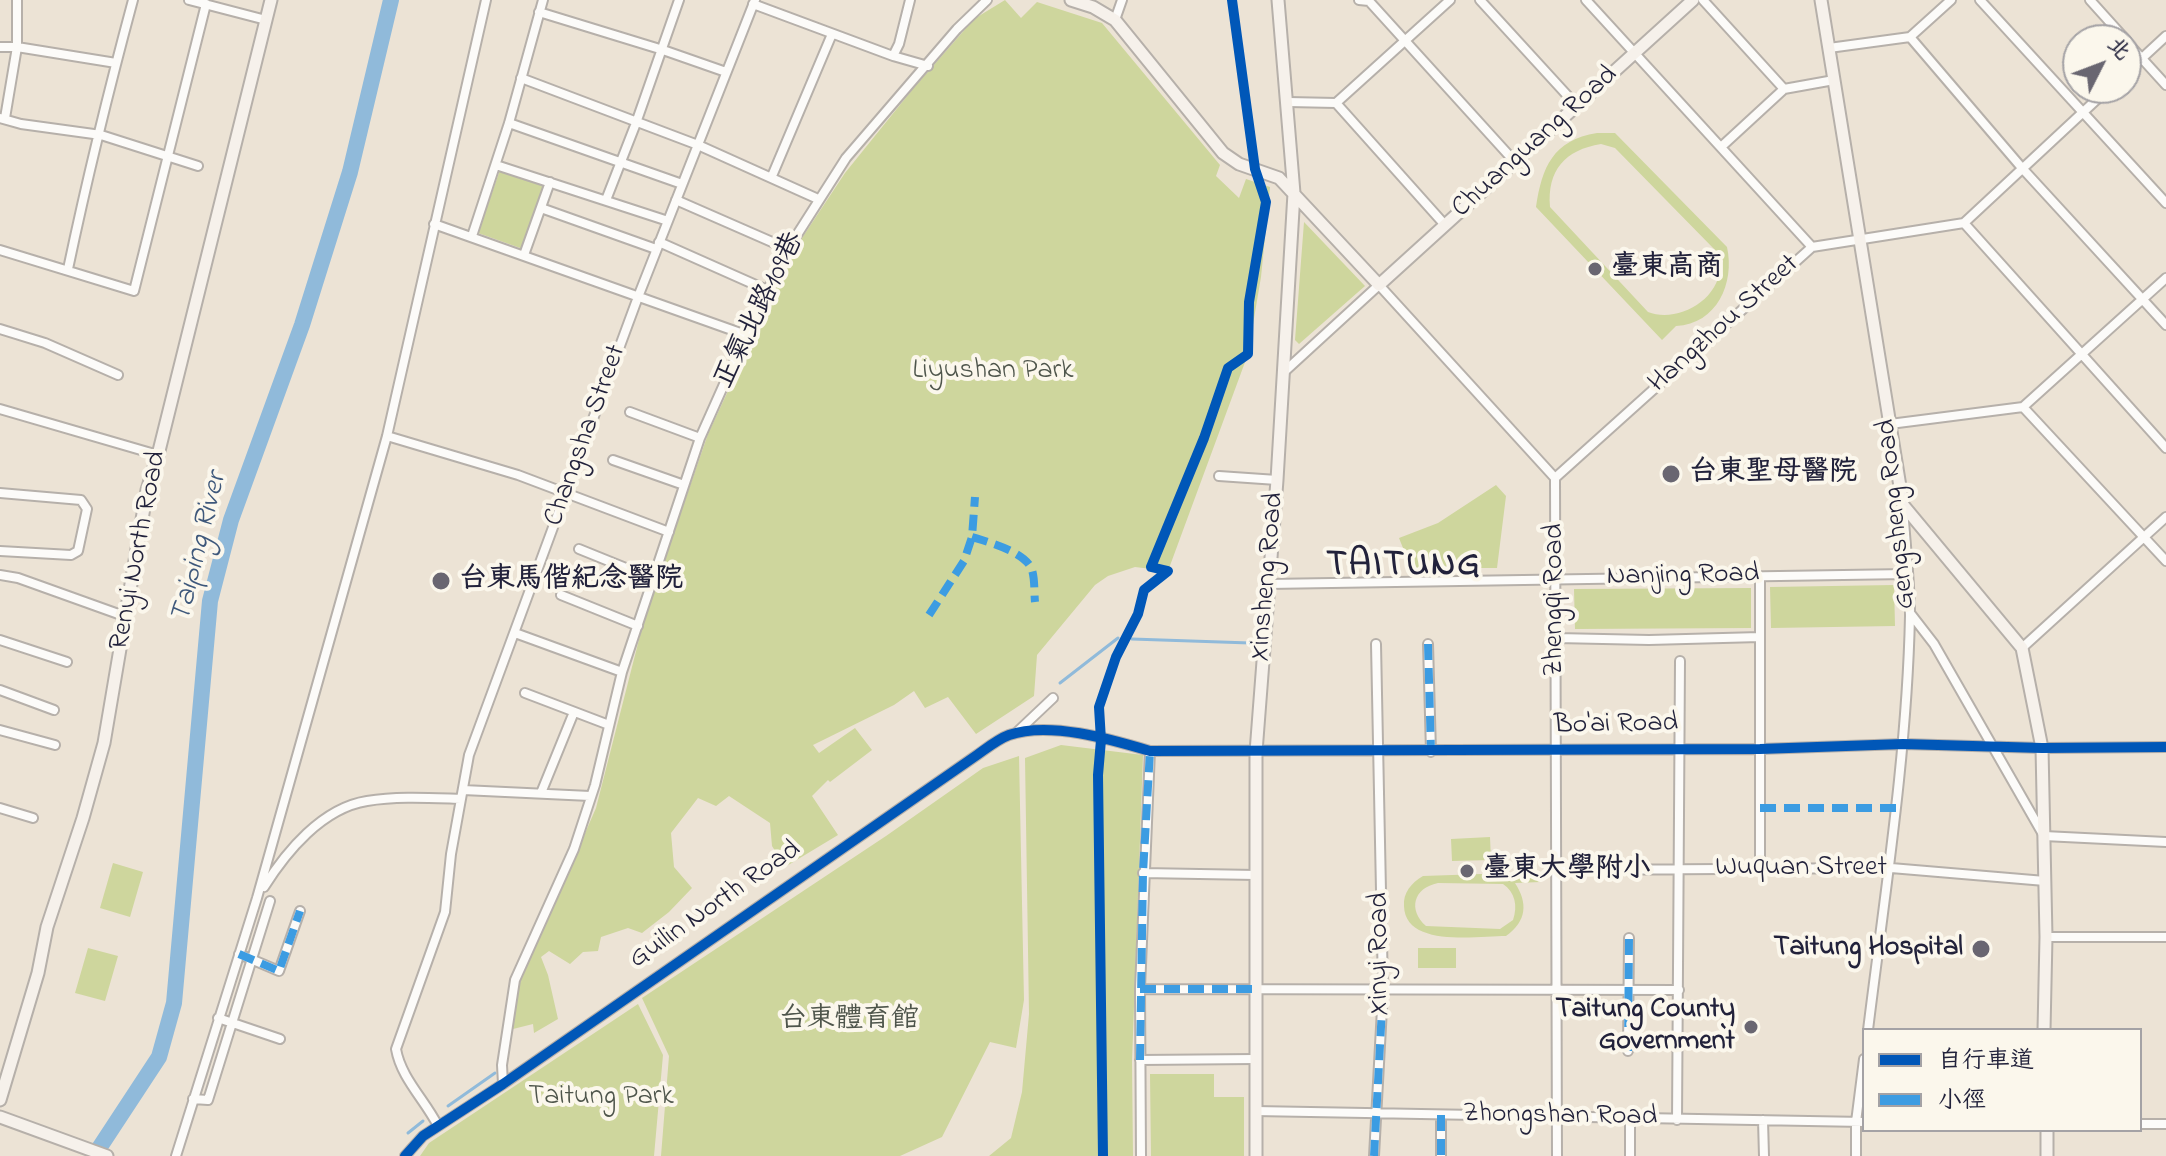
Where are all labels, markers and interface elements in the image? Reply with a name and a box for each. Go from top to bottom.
north arrow [2062,24,2142,104]
text: 北 [2099,30,2138,68]
street label: Chuanguang Road [1446,60,1626,226]
street label: 正氣北路109巷 [709,227,813,395]
street label: Hangzhou Street [1643,249,1807,401]
place label: 臺東高商 [1611,252,1723,286]
marker: 臺東高商 [1586,260,1604,278]
street label: Changsha Street [539,341,635,531]
park label: Liyushan Park [913,355,1073,389]
street label: Gengsheng Road [1871,417,1925,611]
street label: Renyi North Road [104,449,176,653]
place label: 台東聖母醫院 [1689,457,1857,491]
marker: 台東聖母醫院 [1660,463,1682,485]
water label: Taiping River [165,469,237,627]
street label: Xinsheng Road [1245,491,1293,663]
street label: Zhengqi Road [1539,524,1573,676]
district label: TAITUNG [1326,546,1482,590]
street label: Nanjing Road [1606,559,1760,595]
place label: 台東馬偕紀念醫院 [459,564,683,598]
marker: 台東馬偕紀念醫院 [430,570,452,592]
street label: Bo'ai Road [1554,708,1678,744]
street label: Guilin North Road [624,834,808,978]
street label: Wuquan Street [1715,852,1887,886]
place label: 臺東大學附小 [1483,854,1651,888]
marker: 臺東大學附小 [1458,862,1476,880]
street label: Xinyi Road [1364,892,1398,1016]
place label: Taitung Hospital [1773,932,1963,966]
marker: Taitung Hospital [1970,938,1992,960]
place label: Taitung County Government [1555,994,1735,1060]
park label: 台東體育館 [779,1004,919,1038]
marker: Taitung County Government [1742,1018,1760,1036]
legend [1862,1028,2142,1132]
text: 自行車道 [1938,1044,2034,1079]
park label: Taitung Park [528,1081,674,1115]
text: 小徑 [1938,1084,1986,1119]
street label: Zhongshan Road [1462,1099,1658,1135]

